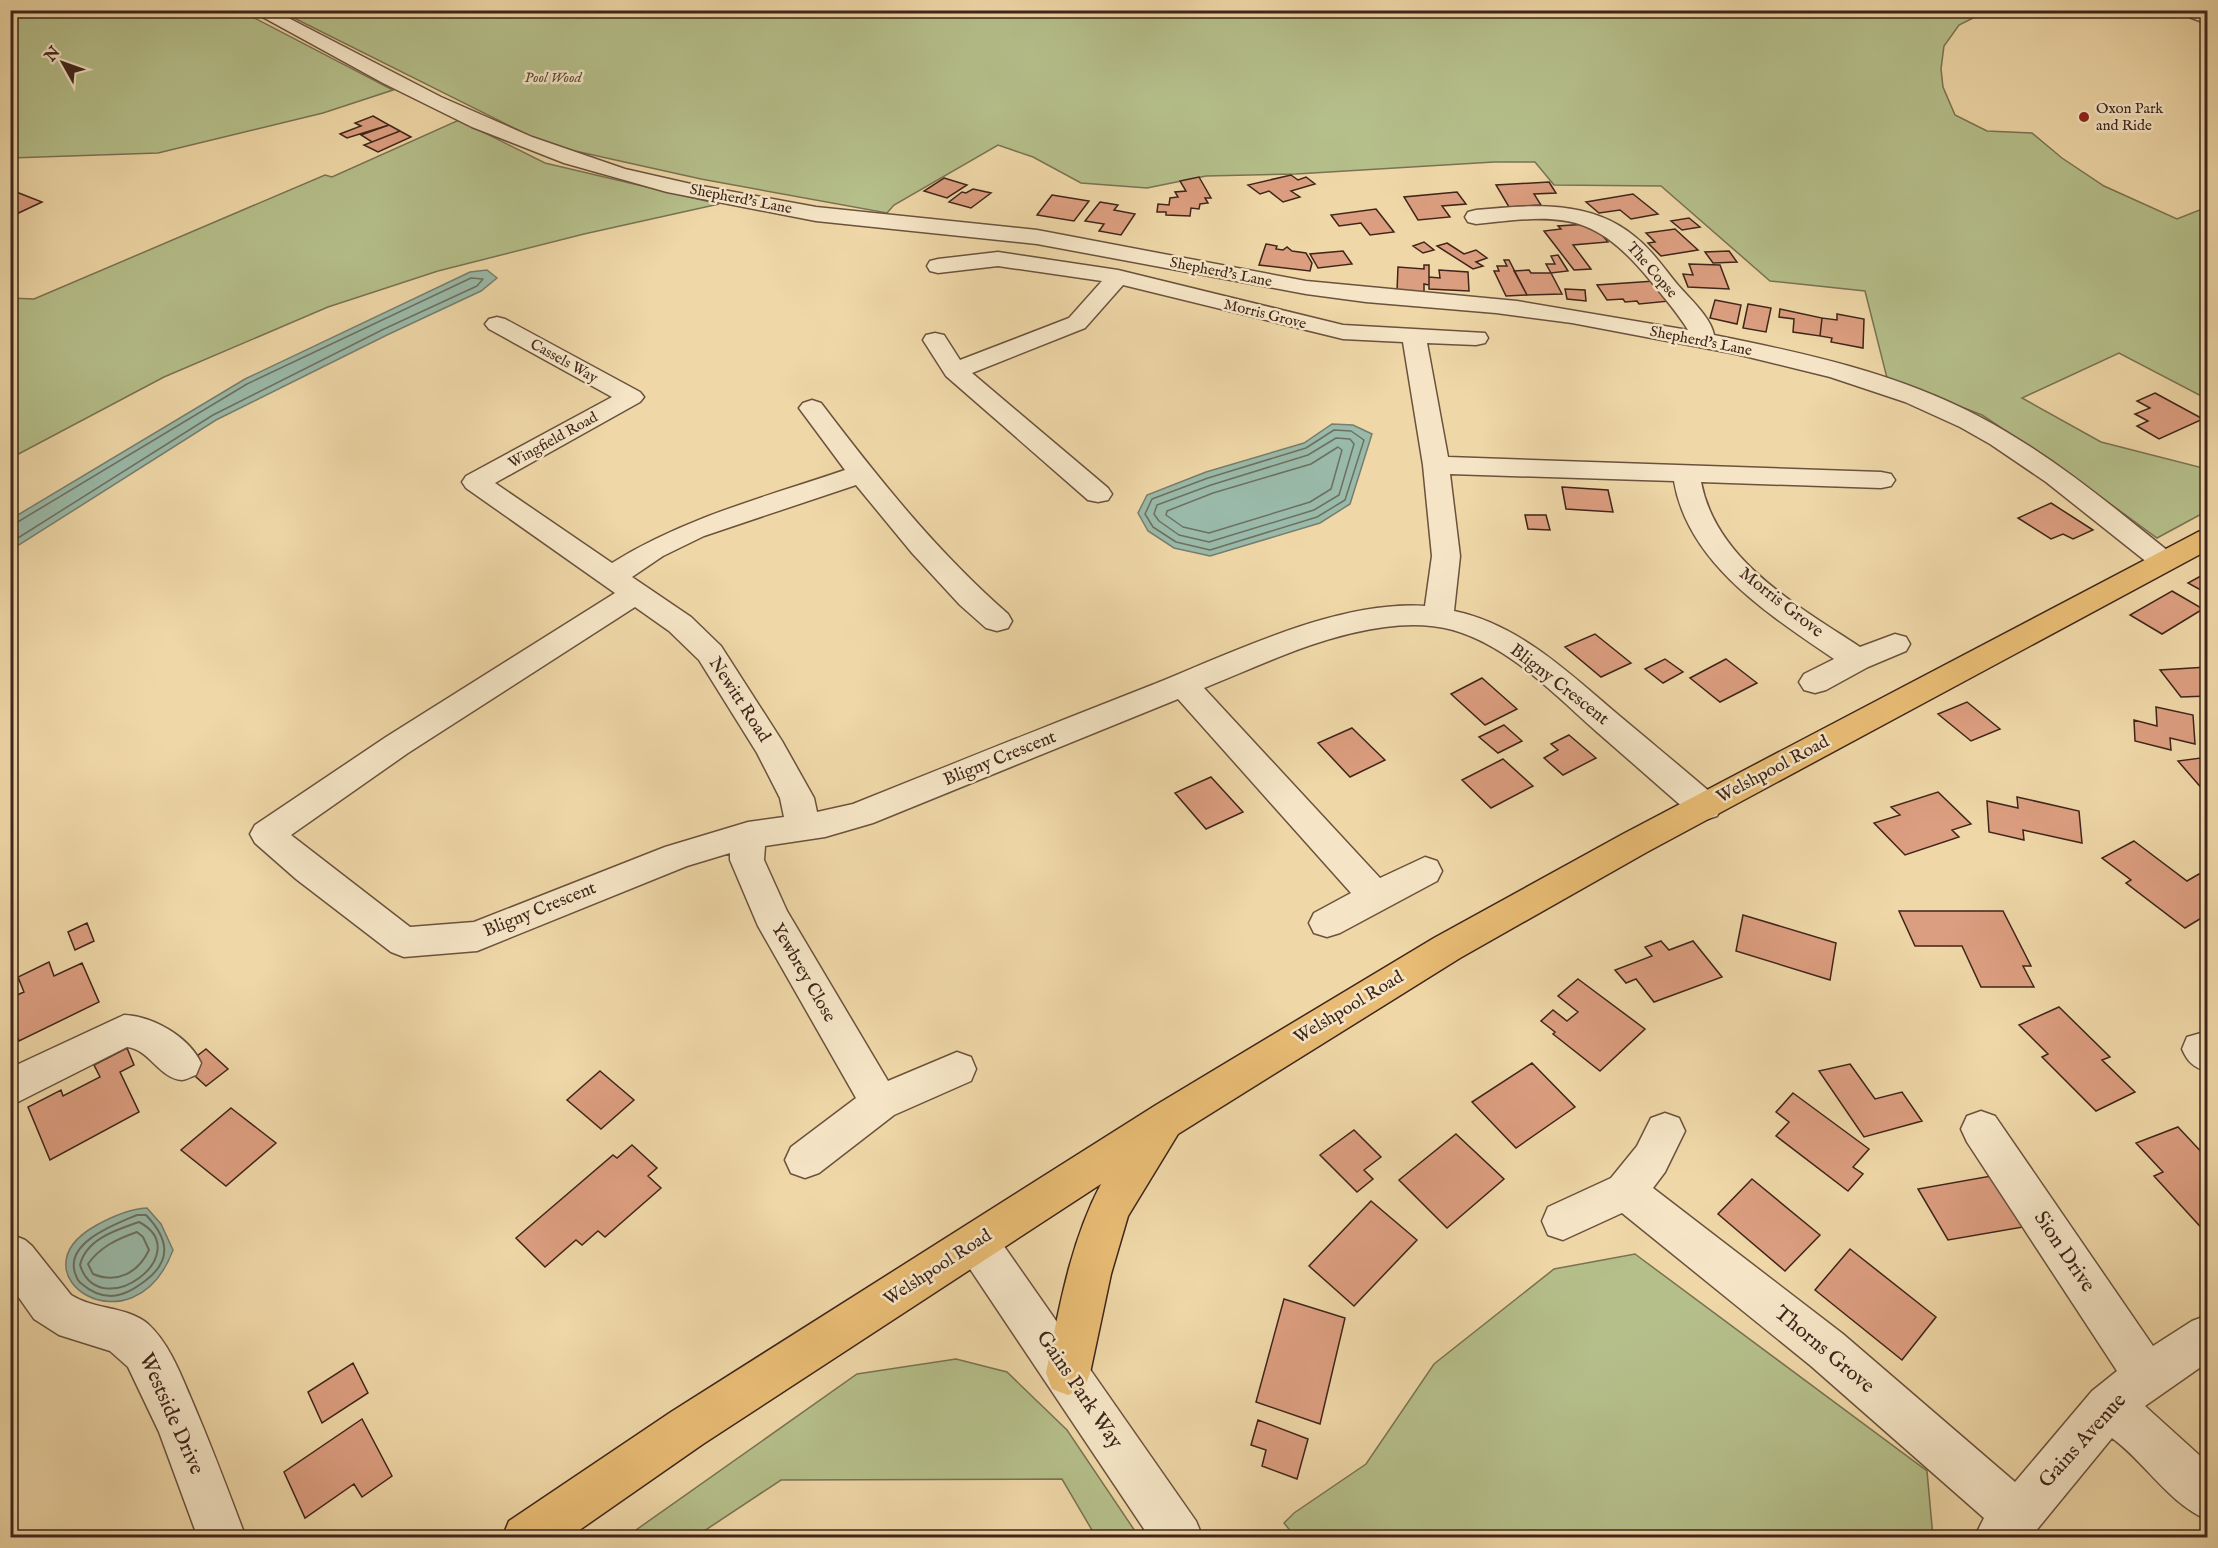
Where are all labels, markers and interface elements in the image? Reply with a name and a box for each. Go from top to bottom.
north arrow [33,33,93,93]
text: N [40,43,65,67]
park label: Pool Wood [525,68,582,87]
place label: Oxon Park and Ride [2096,99,2164,135]
marker: Oxon Park and Ride [2077,110,2091,124]
street label: Shepherd's Lane [688,180,794,218]
street label: The Copse [1622,238,1682,302]
street label: Shepherd's Lane [1168,253,1274,291]
street label: Morris Grove [1222,295,1308,333]
street label: Shepherd's Lane [1648,322,1754,360]
street label: Cassels Way [527,335,602,388]
street label: Wingfield Road [505,407,602,472]
street label: Morris Grove [1734,563,1828,643]
street label: Bligny Crescent [1505,639,1613,731]
street label: Newitt Road [703,653,775,747]
street label: Bligny Crescent [940,726,1060,792]
street label: Welshpool Road [1713,731,1833,809]
street label: Bligny Crescent [480,877,600,943]
street label: Yewbrey Close [765,919,841,1027]
street label: Welshpool Road [1290,966,1408,1050]
street label: Sion Drive [2027,1206,2101,1298]
street label: Welshpool Road [880,1224,997,1311]
street label: Thorns Grove [1768,1300,1880,1400]
street label: Gains Park Way [1030,1326,1129,1455]
street label: Westside Drive [132,1349,210,1479]
street label: Gains Avenue [2033,1388,2133,1494]

